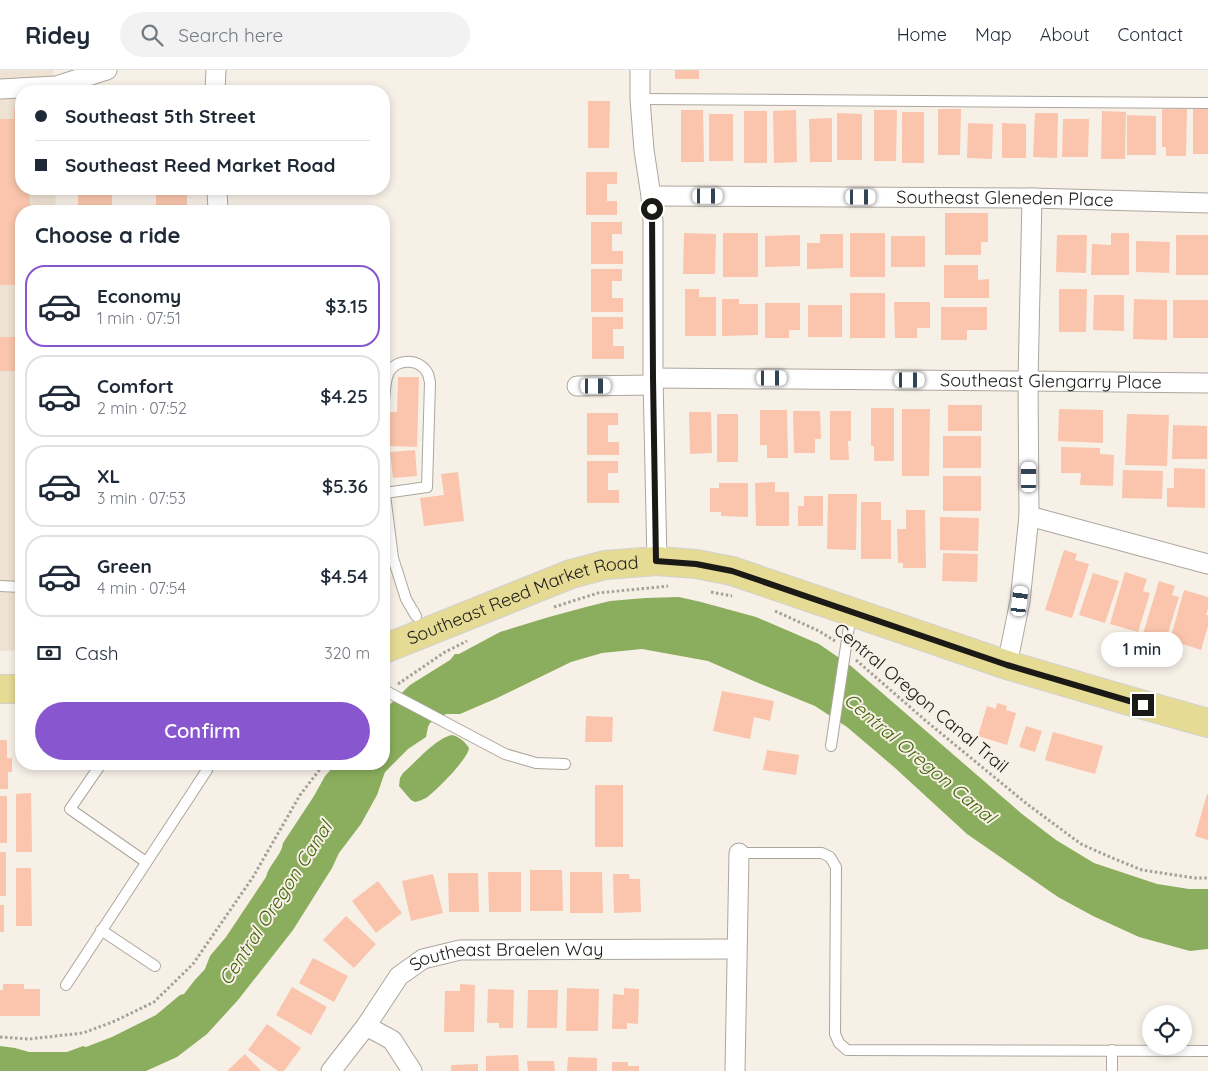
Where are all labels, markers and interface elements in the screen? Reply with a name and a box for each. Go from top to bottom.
search box [120,12,470,57]
text: Ridey [25,20,90,50]
icon: search [138,21,166,49]
text: Search here [178,23,283,47]
text: Home [897,23,947,46]
text: Map [975,23,1012,46]
text: About [1040,23,1090,46]
text: Contact [1118,23,1183,46]
text: Southeast 5th Street [65,104,256,128]
text: Southeast Reed Market Road [65,153,335,177]
street label: Southeast Gleneden Place [896,185,1114,211]
car [693,189,723,204]
car [846,190,876,205]
route start [641,198,663,220]
text: Choose a ride [35,221,180,249]
icon: car [37,284,82,329]
text: Economy [97,284,181,308]
text: $3.15 [325,294,368,318]
text: 1 min · 07:51 [97,308,181,328]
street label: Southeast Glengarry Place [940,368,1162,393]
car [757,371,787,386]
car [895,373,925,388]
icon: car [37,374,82,419]
text: Comfort [97,374,174,398]
car [581,379,611,394]
text: $4.25 [320,384,368,408]
text: 2 min · 07:52 [97,398,187,418]
car [1021,462,1036,492]
icon: car [37,464,82,509]
text: XL [97,464,120,488]
text: $5.36 [322,474,368,498]
text: 3 min · 07:53 [97,488,186,508]
street label: Southeast Reed Market Road [404,550,639,650]
icon: car [37,554,82,599]
text: Green [97,554,152,578]
text: $4.54 [320,564,368,588]
text: 4 min · 07:54 [97,578,186,598]
car [1010,585,1029,617]
street label: Central Oregon Canal Trail [829,619,1013,777]
callout: 1 min [1102,632,1184,668]
icon: cash [35,639,63,667]
text: 1 min [1123,639,1161,659]
text: Cash [75,641,119,665]
text: 320 m [324,643,370,663]
water label: Central Oregon Canal [840,688,1000,828]
route end [1132,694,1154,716]
button: Confirm [35,702,370,760]
water label: Central Oregon Canal [213,814,338,990]
street label: Southeast Braelen Way [405,937,603,976]
map controls [1142,1005,1192,1055]
button: locate [1142,1005,1192,1055]

